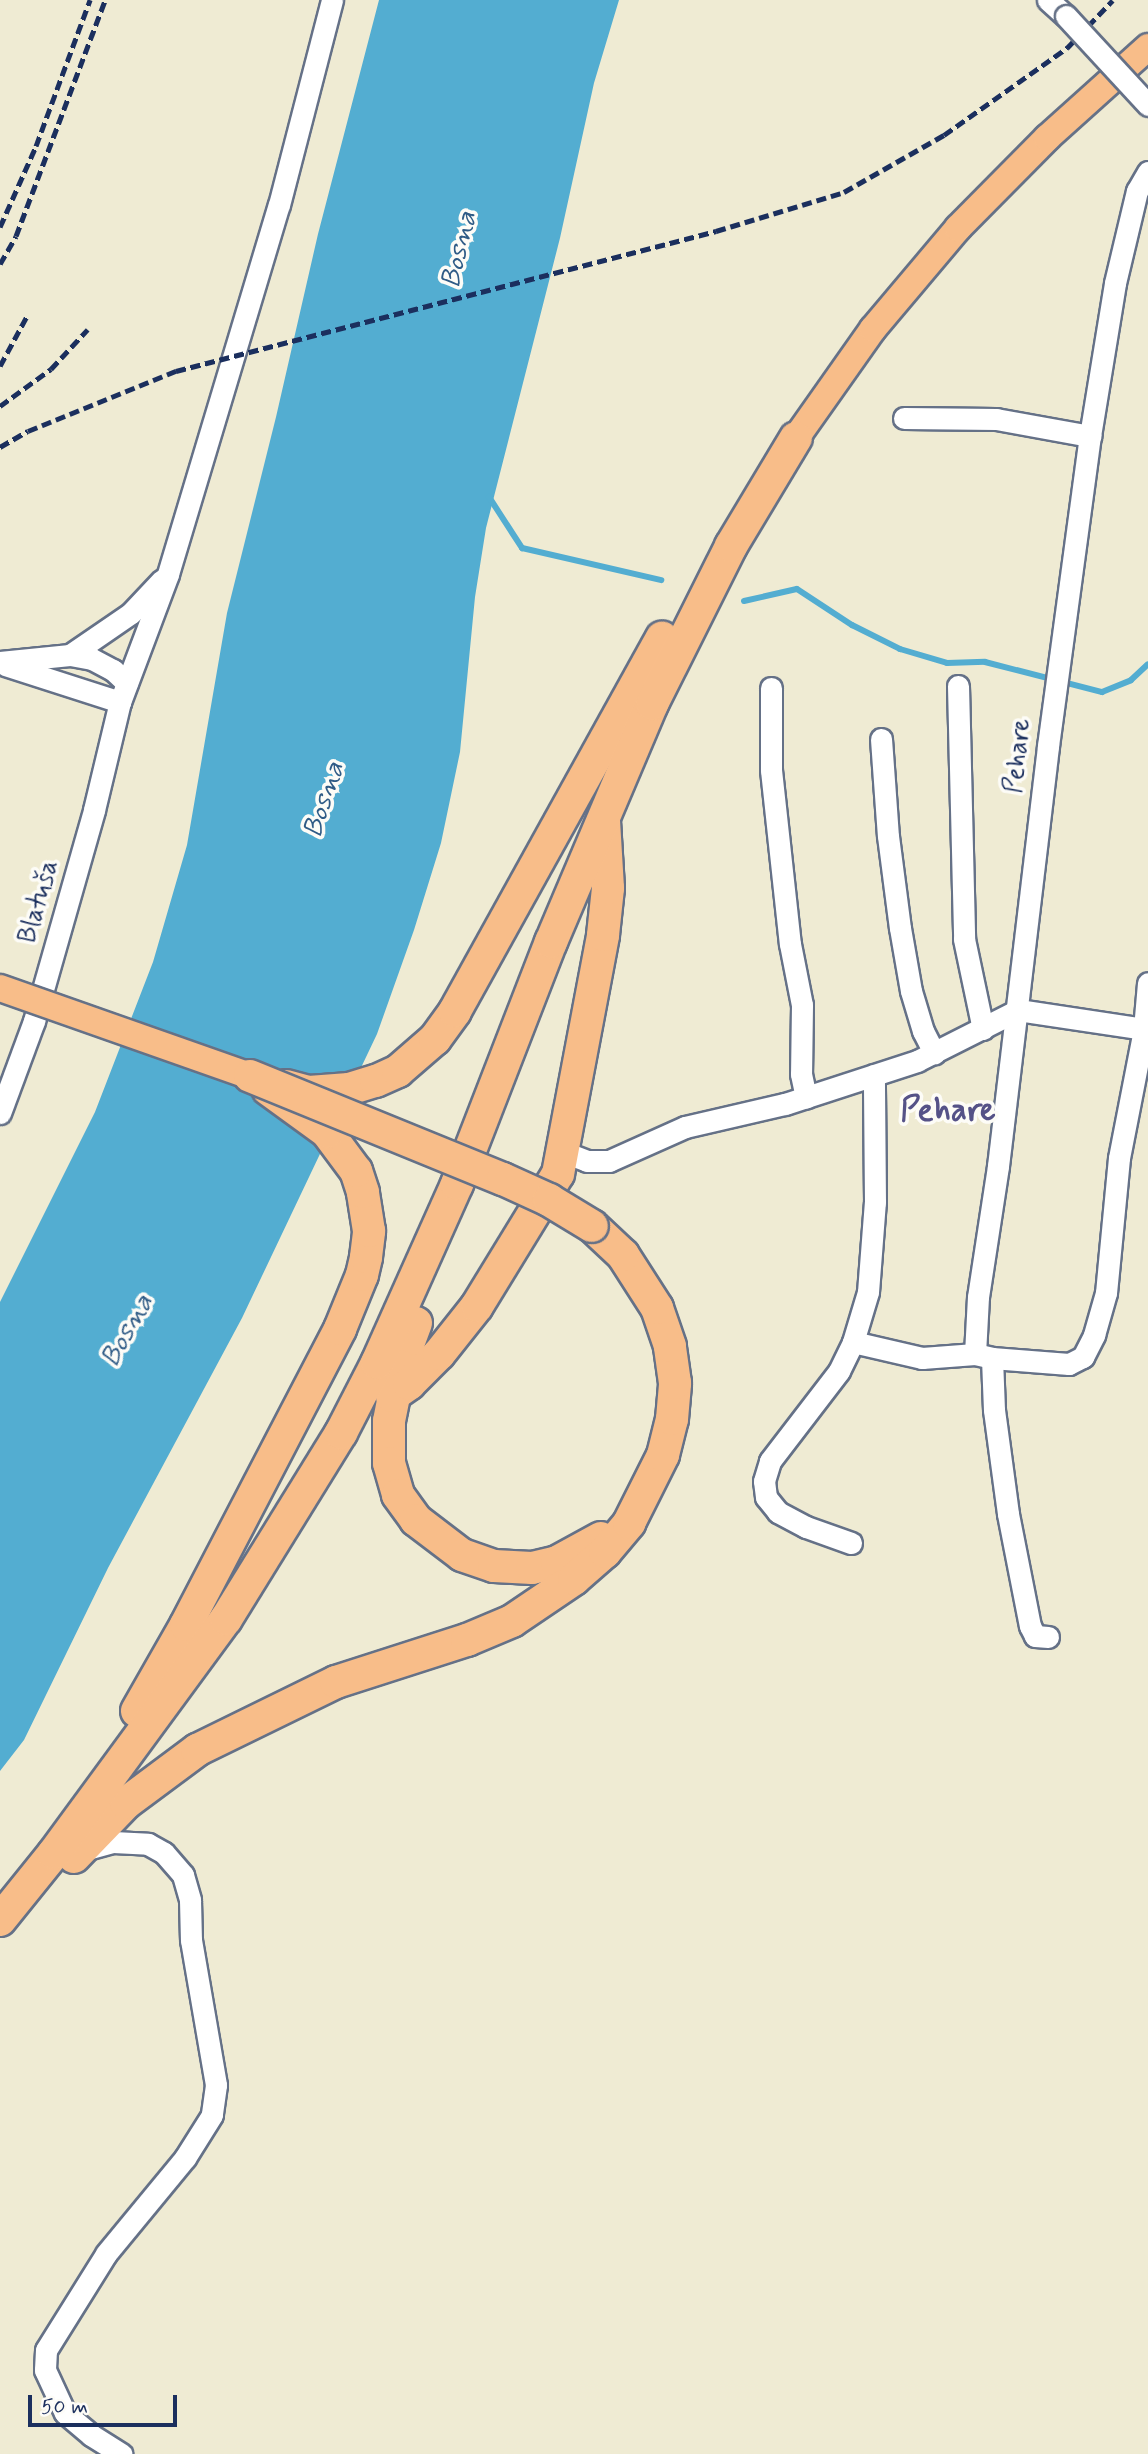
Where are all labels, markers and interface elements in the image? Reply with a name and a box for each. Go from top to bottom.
water label: Bosna [435,208,485,292]
street label: Pehare [999,717,1039,795]
water label: Bosna [297,758,353,842]
street label: Blatuša [13,857,67,947]
district label: Pehare [900,1092,996,1132]
water label: Bosna [94,1289,162,1373]
scale bar [32,2380,180,2424]
text: 50 m [41,2393,88,2421]

